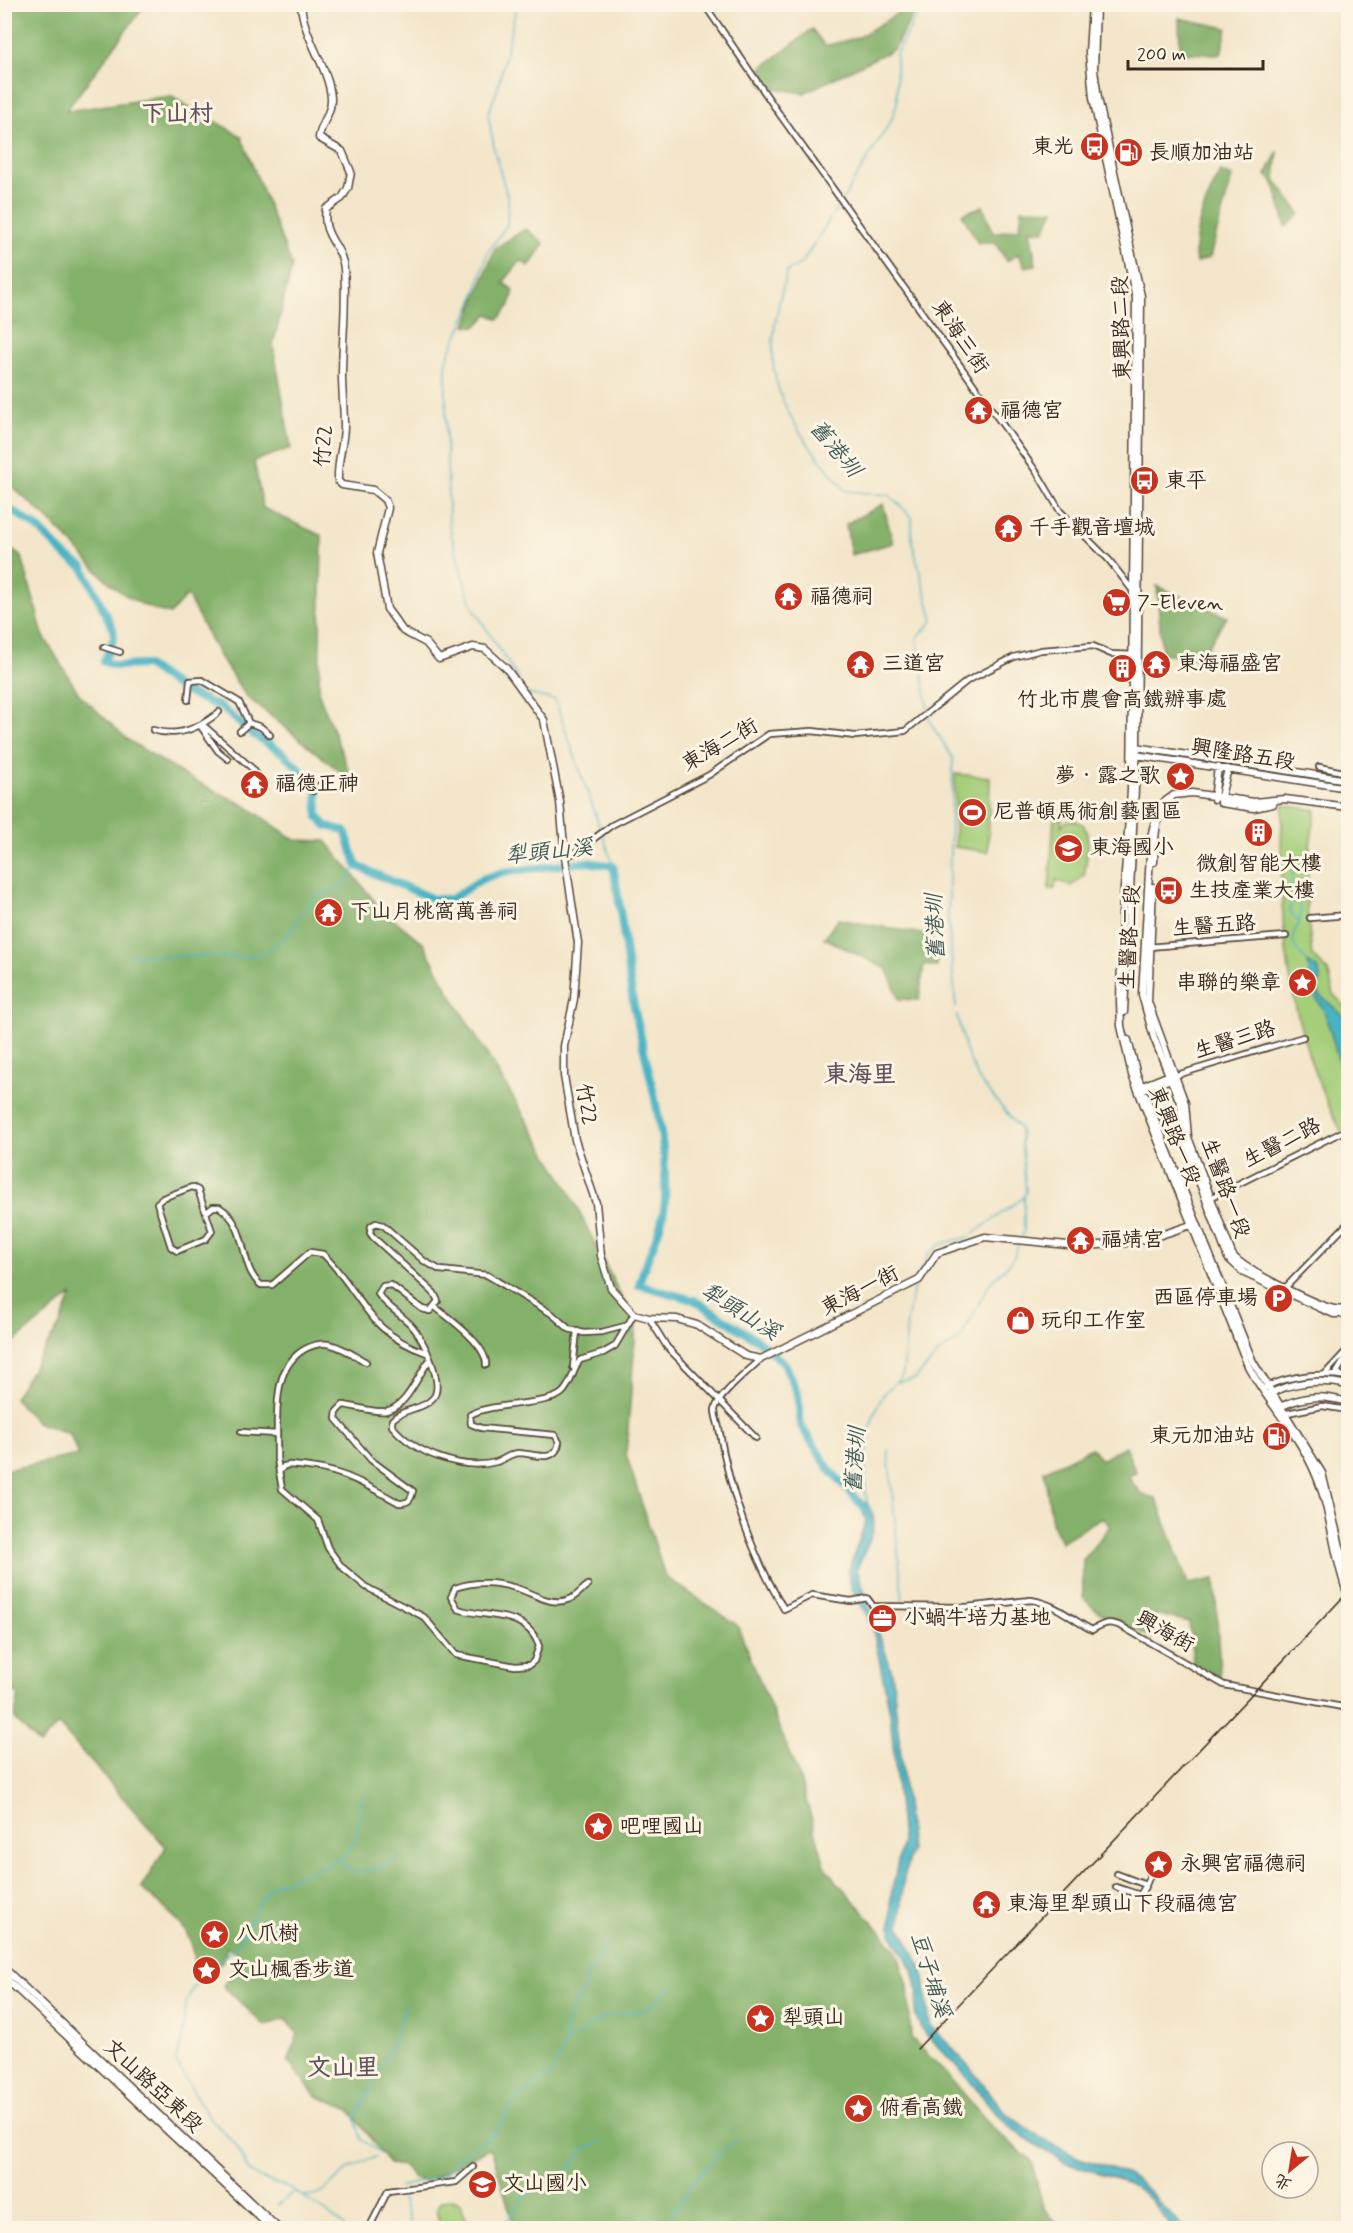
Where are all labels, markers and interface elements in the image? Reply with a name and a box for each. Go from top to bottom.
scale bar [1128,33,1263,71]
text: 200 m [1137,43,1186,67]
district label: 下山村 [141,99,213,130]
bus stop icon: 東光 [1079,131,1111,163]
place label: 東光 [1032,133,1074,161]
fuel station icon: 長順加油站 [1112,137,1144,169]
place label: 長順加油站 [1149,139,1254,167]
street label: 東興路二段 [1106,275,1138,381]
street label: 東海三街 [925,294,995,380]
temple icon: 福德宮 [963,395,995,427]
place label: 福德宮 [1000,397,1063,425]
water label: 舊港圳 [803,415,868,485]
street label: 竹22 [308,424,340,468]
bus stop icon: 東平 [1128,465,1160,497]
place label: 東平 [1165,467,1207,495]
temple icon: 千手觀音壇城 [992,512,1024,544]
place label: 千手觀音壇城 [1029,514,1155,542]
temple icon: 福德祠 [773,581,805,613]
place label: 福德祠 [810,583,873,611]
supermarket icon: 7-Eleven [1100,587,1132,619]
place label: 7-Eleven [1137,589,1224,617]
temple icon: 三道宮 [845,648,877,680]
temple icon: 東海福盛宮 [1140,648,1172,680]
place label: 三道宮 [882,650,945,678]
place label: 東海福盛宮 [1177,650,1282,678]
building icon: 竹北市農會高鐵辦事處 [1106,653,1138,685]
place label: 竹北市農會高鐵辦事處 [1017,686,1227,714]
street label: 東海二街 [677,712,763,778]
street label: 興隆路五段 [1189,733,1297,777]
place icon: 夢．露之歌 [1165,760,1197,792]
place label: 夢．露之歌 [1055,762,1160,790]
temple icon: 福德正神 [238,768,270,800]
place label: 福德正神 [275,770,359,798]
sports icon: 尼普頓馬術創藝園區 [956,796,988,828]
place label: 尼普頓馬術創藝園區 [993,798,1182,826]
building icon: 微創智能大樓 [1243,817,1275,849]
school or university icon: 東海國小 [1053,832,1085,864]
water label: 犁頭山溪 [504,833,595,871]
place label: 東海國小 [1090,834,1174,862]
place label: 微創智能大樓 [1196,850,1322,878]
bus stop icon: 生技產業大樓 [1152,875,1184,907]
place label: 生技產業大樓 [1189,877,1315,905]
street label: 生醫路二段 [1113,884,1147,990]
water label: 舊港圳 [921,892,951,960]
temple icon: 下山月桃窩萬善祠 [313,896,345,928]
place label: 下山月桃窩萬善祠 [350,898,518,926]
street label: 生醫五路 [1171,909,1257,943]
place icon: 串聯的樂章 [1286,967,1318,999]
place label: 串聯的樂章 [1176,969,1281,997]
street label: 生醫三路 [1191,1014,1279,1066]
district label: 東海里 [824,1060,896,1091]
street label: 竹22 [569,1081,603,1127]
street label: 東興路一段 [1141,1082,1207,1190]
street label: 生醫二路 [1238,1111,1326,1175]
street label: 生醫路一段 [1194,1134,1256,1242]
temple icon: 福靖宮 [1064,1224,1096,1256]
place label: 福靖宮 [1101,1226,1164,1254]
street label: 東海一街 [816,1259,904,1323]
water label: 犁頭山溪 [695,1277,786,1348]
parking icon: 西區停車場 [1263,1282,1295,1314]
place label: 西區停車場 [1153,1284,1258,1312]
shop icon: 玩印工作室 [1004,1305,1036,1337]
place label: 玩印工作室 [1041,1307,1146,1335]
fuel station icon: 東元加油站 [1260,1420,1292,1452]
place label: 東元加油站 [1150,1422,1255,1450]
water label: 舊港圳 [840,1424,872,1494]
office icon: 小蝸牛培力基地 [867,1602,899,1634]
place label: 小蝸牛培力基地 [904,1604,1051,1632]
street label: 興海街 [1131,1604,1199,1660]
place icon: 吧哩國山 [583,1811,615,1843]
place label: 吧哩國山 [620,1813,704,1841]
place icon: 永興宮福德祠 [1143,1848,1175,1880]
place label: 永興宮福德祠 [1180,1850,1306,1878]
temple icon: 東海里犁頭山下段福德宮 [970,1888,1002,1920]
place label: 東海里犁頭山下段福德宮 [1007,1890,1238,1918]
place icon: 八爪樹 [199,1918,231,1950]
place label: 八爪樹 [236,1920,299,1948]
water label: 豆子埔溪 [904,1929,957,2022]
place icon: 文山楓香步道 [191,1954,223,1986]
place label: 文山楓香步道 [228,1956,354,1984]
place icon: 犁頭山 [745,2002,777,2034]
place label: 犁頭山 [782,2004,845,2032]
street label: 文山路亞東段 [97,2033,209,2139]
district label: 文山里 [307,2053,379,2084]
place icon: 俯看高鐵 [842,2092,874,2124]
place label: 俯看高鐵 [879,2094,963,2122]
north arrow [1260,2140,1320,2200]
school or university icon: 文山國小 [466,2168,498,2200]
text: 北 [1271,2169,1295,2195]
place label: 文山國小 [503,2170,587,2198]

